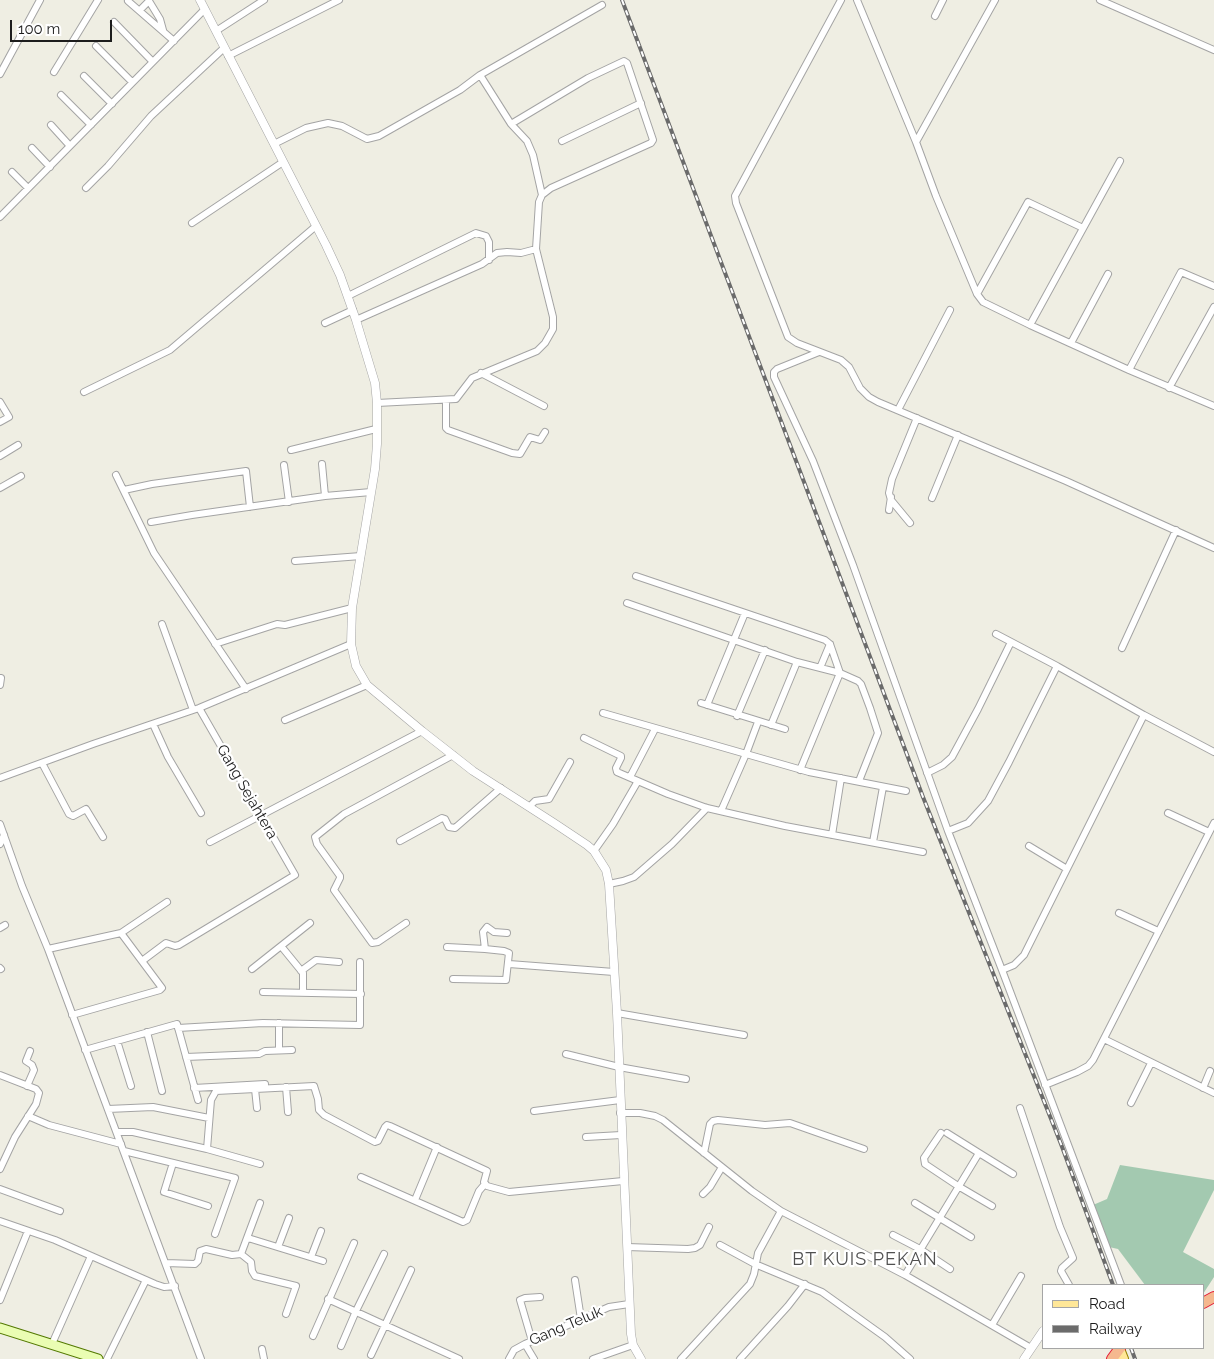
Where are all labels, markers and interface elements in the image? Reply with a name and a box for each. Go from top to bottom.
scale bar [12,10,115,42]
text: 100 m [18,20,60,38]
street label: Gang Sejahtera [213,742,281,842]
district label: BT KUIS PEKAN [791,1249,939,1271]
legend [1042,1284,1204,1349]
text: Road [1089,1295,1125,1313]
street label: Gang Teluk [527,1302,605,1350]
text: Railway [1089,1320,1142,1338]

